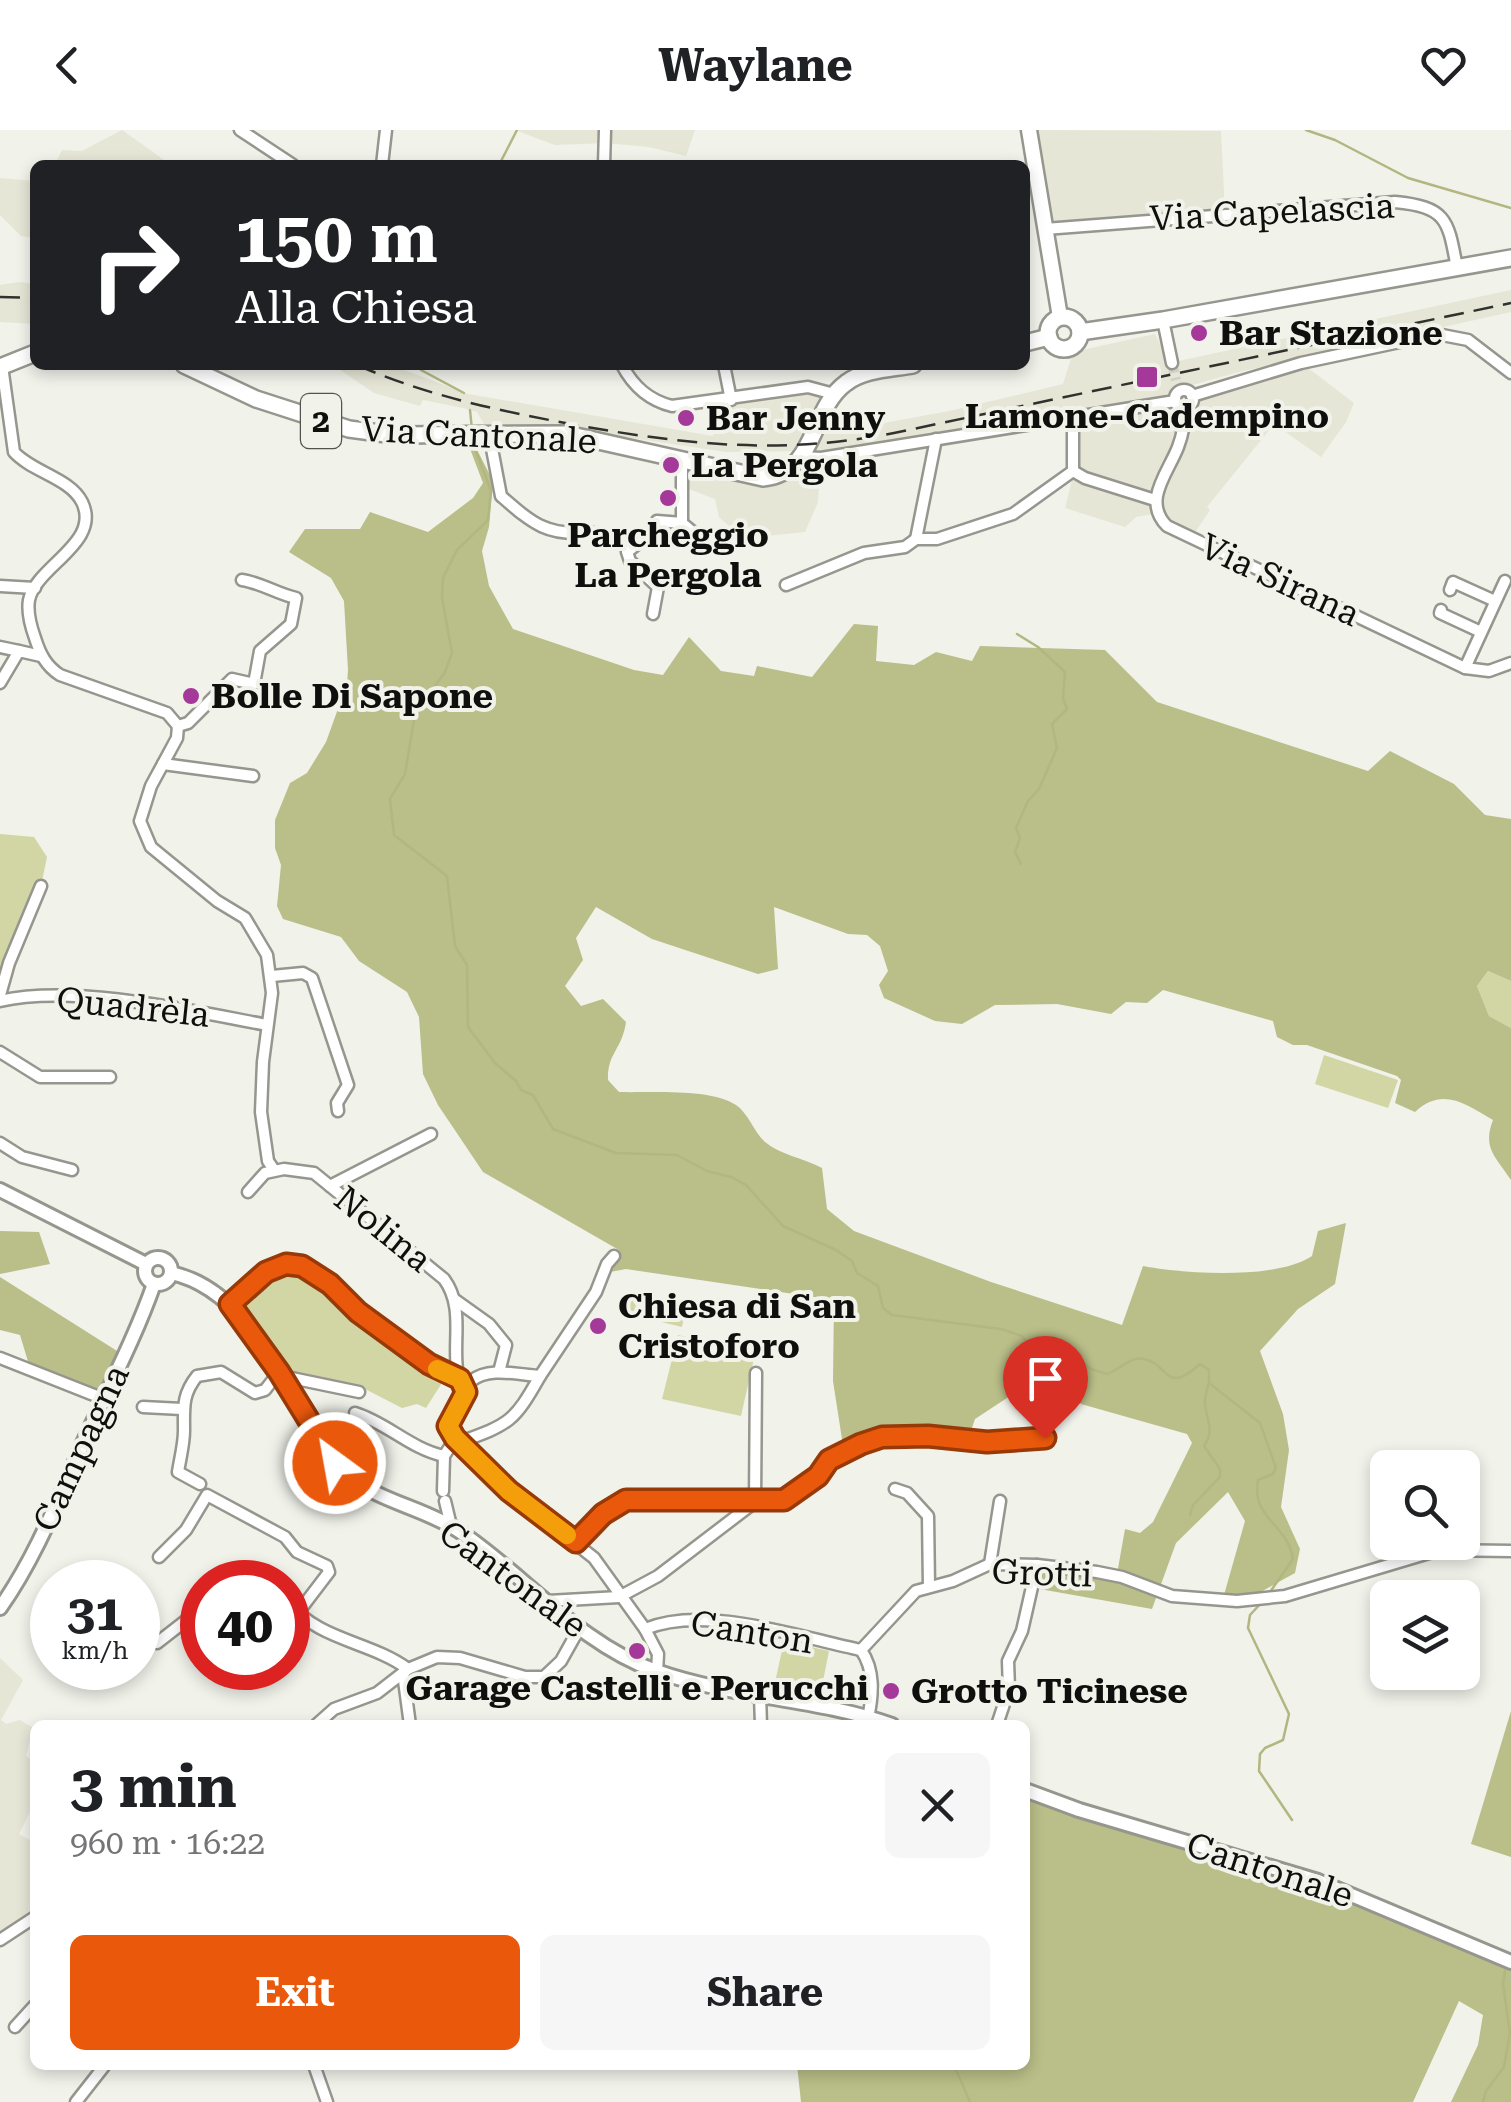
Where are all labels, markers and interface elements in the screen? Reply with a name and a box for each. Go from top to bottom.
icon: back [40,38,95,93]
icon: heart [1416,38,1471,93]
text: Waylane [658,39,853,92]
street label: Via Capelascia [1149,186,1396,239]
text: 150 m [235,197,438,279]
icon: right [70,200,200,330]
text: Alla Chiesa [235,281,477,334]
place label: Bar Stazione [1219,313,1443,354]
marker: Bar Stazione [1188,322,1210,344]
marker: Lamone-Cadempino [1134,364,1160,390]
road number: 2 [301,394,341,448]
place label: Lamone-Cadempino [965,396,1329,437]
place label: Bar Jenny [706,398,885,439]
marker: Bar Jenny [675,407,697,429]
street label: Via Cantonale [360,409,598,462]
place label: La Pergola [691,445,879,486]
marker: La Pergola [660,454,682,476]
marker: Parcheggio La Pergola [657,487,679,509]
place label: Parcheggio La Pergola [567,515,769,596]
street label: Via Sirana [1194,526,1366,635]
place label: Bolle Di Sapone [211,676,493,717]
marker: Bolle Di Sapone [180,685,202,707]
street label: Quadrèla [55,979,211,1036]
street label: Nolina [326,1178,439,1281]
place label: Chiesa di San Cristoforo [618,1286,856,1367]
marker: Chiesa di San Cristoforo [587,1315,609,1337]
pin [1003,1336,1088,1439]
icon: arrive [1018,1351,1073,1406]
street label: Campagna [25,1358,138,1538]
position arrow [283,1411,387,1515]
map controls [1370,1450,1480,1690]
button: search [1370,1450,1480,1560]
street label: Cantonale [431,1512,595,1647]
street label: Grotti [991,1551,1093,1596]
speed limit sign: 40 [180,1560,310,1690]
button: layers [1370,1580,1480,1690]
text: 31 [67,1584,123,1642]
street label: Canton [688,1603,816,1662]
text: km/h [62,1636,128,1665]
marker: Garage Castelli e Perucchi [626,1640,648,1662]
place label: Garage Castelli e Perucchi [405,1668,869,1709]
place label: Grotto Ticinese [911,1671,1188,1712]
marker: Grotto Ticinese [880,1680,902,1702]
text: 3 min [70,1751,237,1822]
button: close [885,1753,990,1858]
text: 960 m · 16:22 [70,1824,265,1862]
street label: Cantonale [1182,1824,1358,1917]
button: Exit [70,1935,520,2050]
button: Share [540,1935,990,2050]

